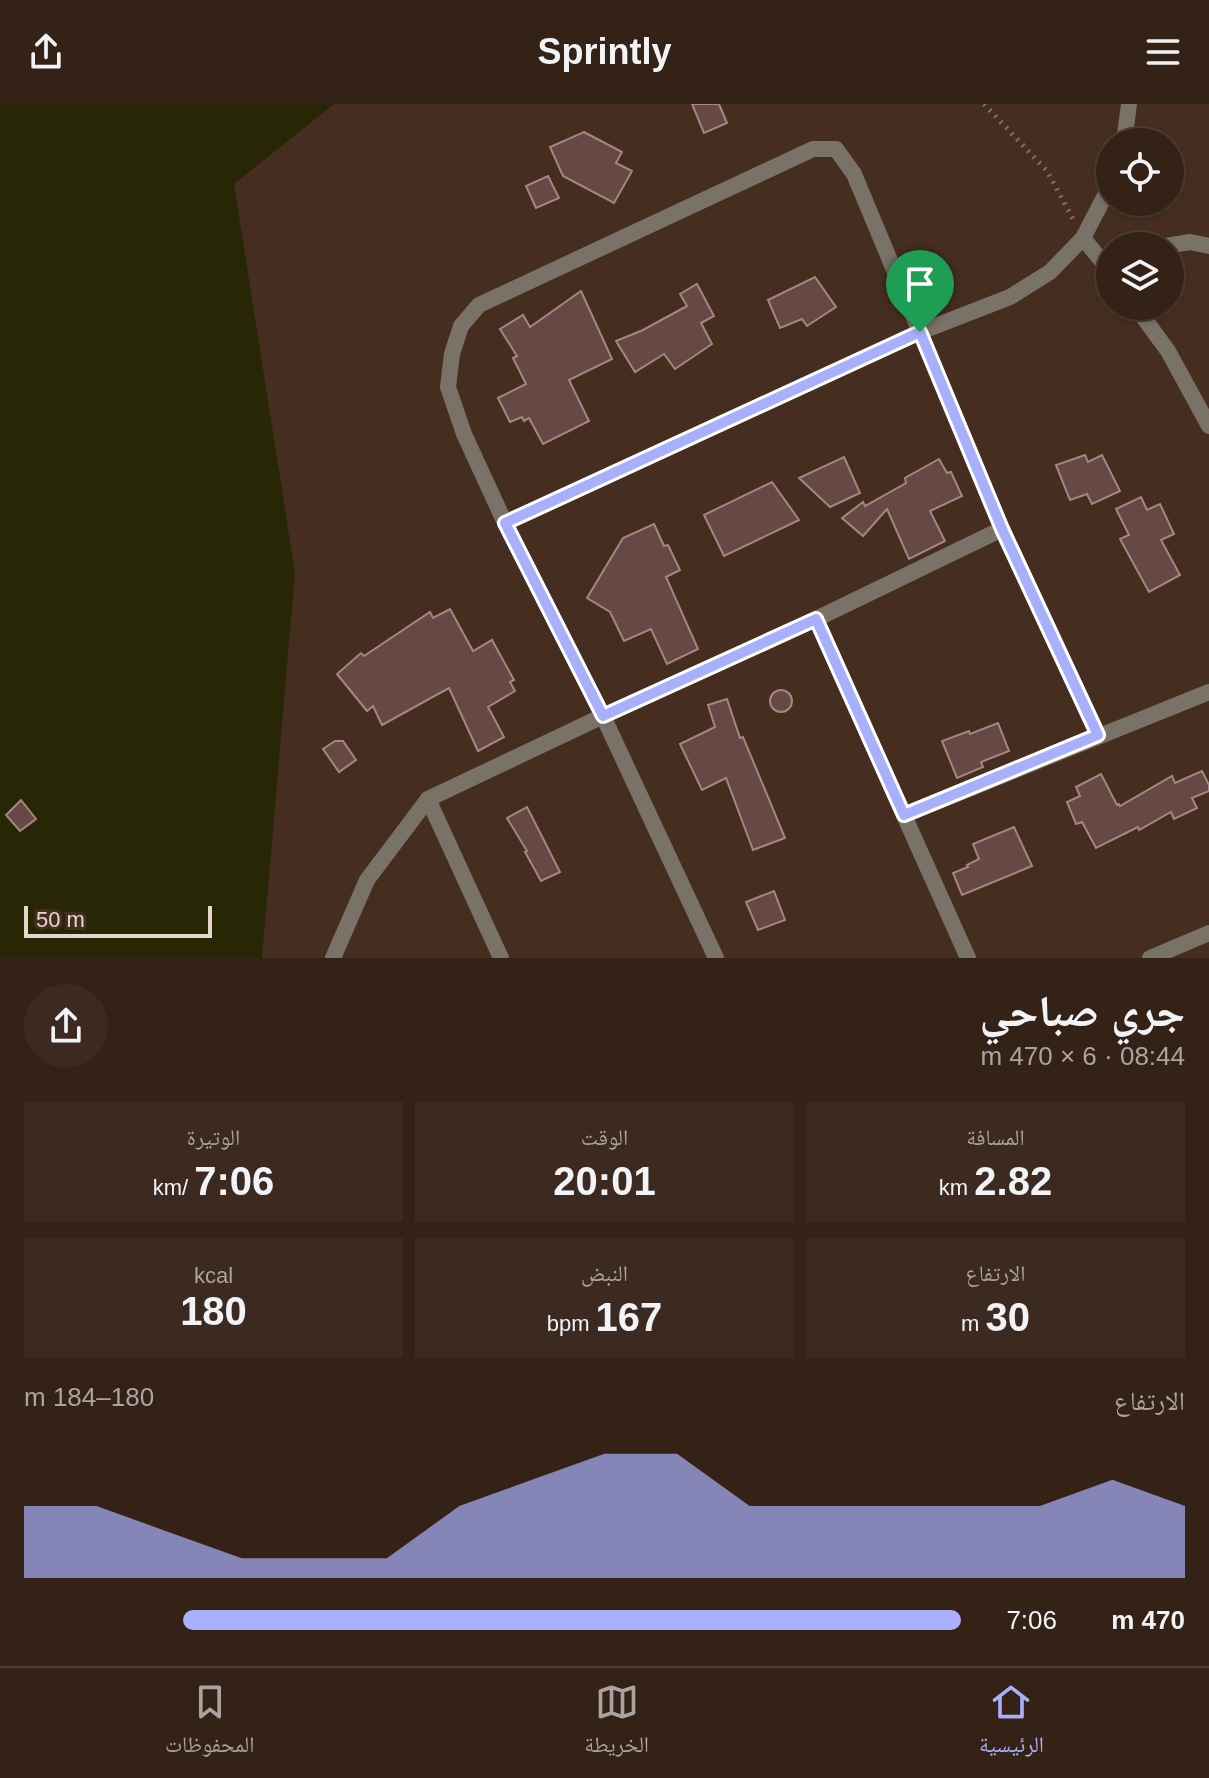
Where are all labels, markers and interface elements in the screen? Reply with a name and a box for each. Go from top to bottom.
icon: share [24,30,68,74]
icon: menu [1141,30,1185,74]
text: Sprintly [538,31,672,72]
map controls [1096,128,1184,320]
button: locate [1096,128,1184,216]
button: layers [1096,232,1184,320]
pin [886,250,954,332]
icon: arrive [898,262,942,306]
scale bar [24,902,212,938]
text: 50 m [36,907,85,932]
button: share [24,984,108,1068]
text: جري صباحي [979,986,1185,1035]
text: 08:44 · 6 × 470 m [980,1041,1185,1071]
text: الوتيرة [187,1125,240,1150]
text: الوقت [581,1125,628,1150]
text: المسافة [966,1125,1025,1150]
text: 7:06 [194,1159,274,1203]
text: 20:01 [553,1159,656,1203]
text: 2.82 [974,1159,1052,1203]
text: /km [153,1175,194,1200]
text: km [939,1175,974,1200]
text: النبض [581,1261,628,1286]
text: الارتفاع [965,1261,1026,1286]
text: kcal [194,1263,233,1288]
text: 180 [180,1289,247,1333]
text: 167 [596,1295,662,1339]
text: 30 [985,1295,1030,1339]
text: bpm [547,1311,596,1336]
text: m [961,1311,985,1336]
text: 180–184 m [24,1382,154,1412]
text: الارتفاع [1114,1386,1185,1416]
text: 7:06 [1006,1605,1057,1635]
text: 470 m [1111,1605,1185,1635]
tab: المحفوظات [165,1680,254,1766]
tab: الخريطة [584,1680,649,1766]
tab: الرئيسية [979,1680,1044,1766]

